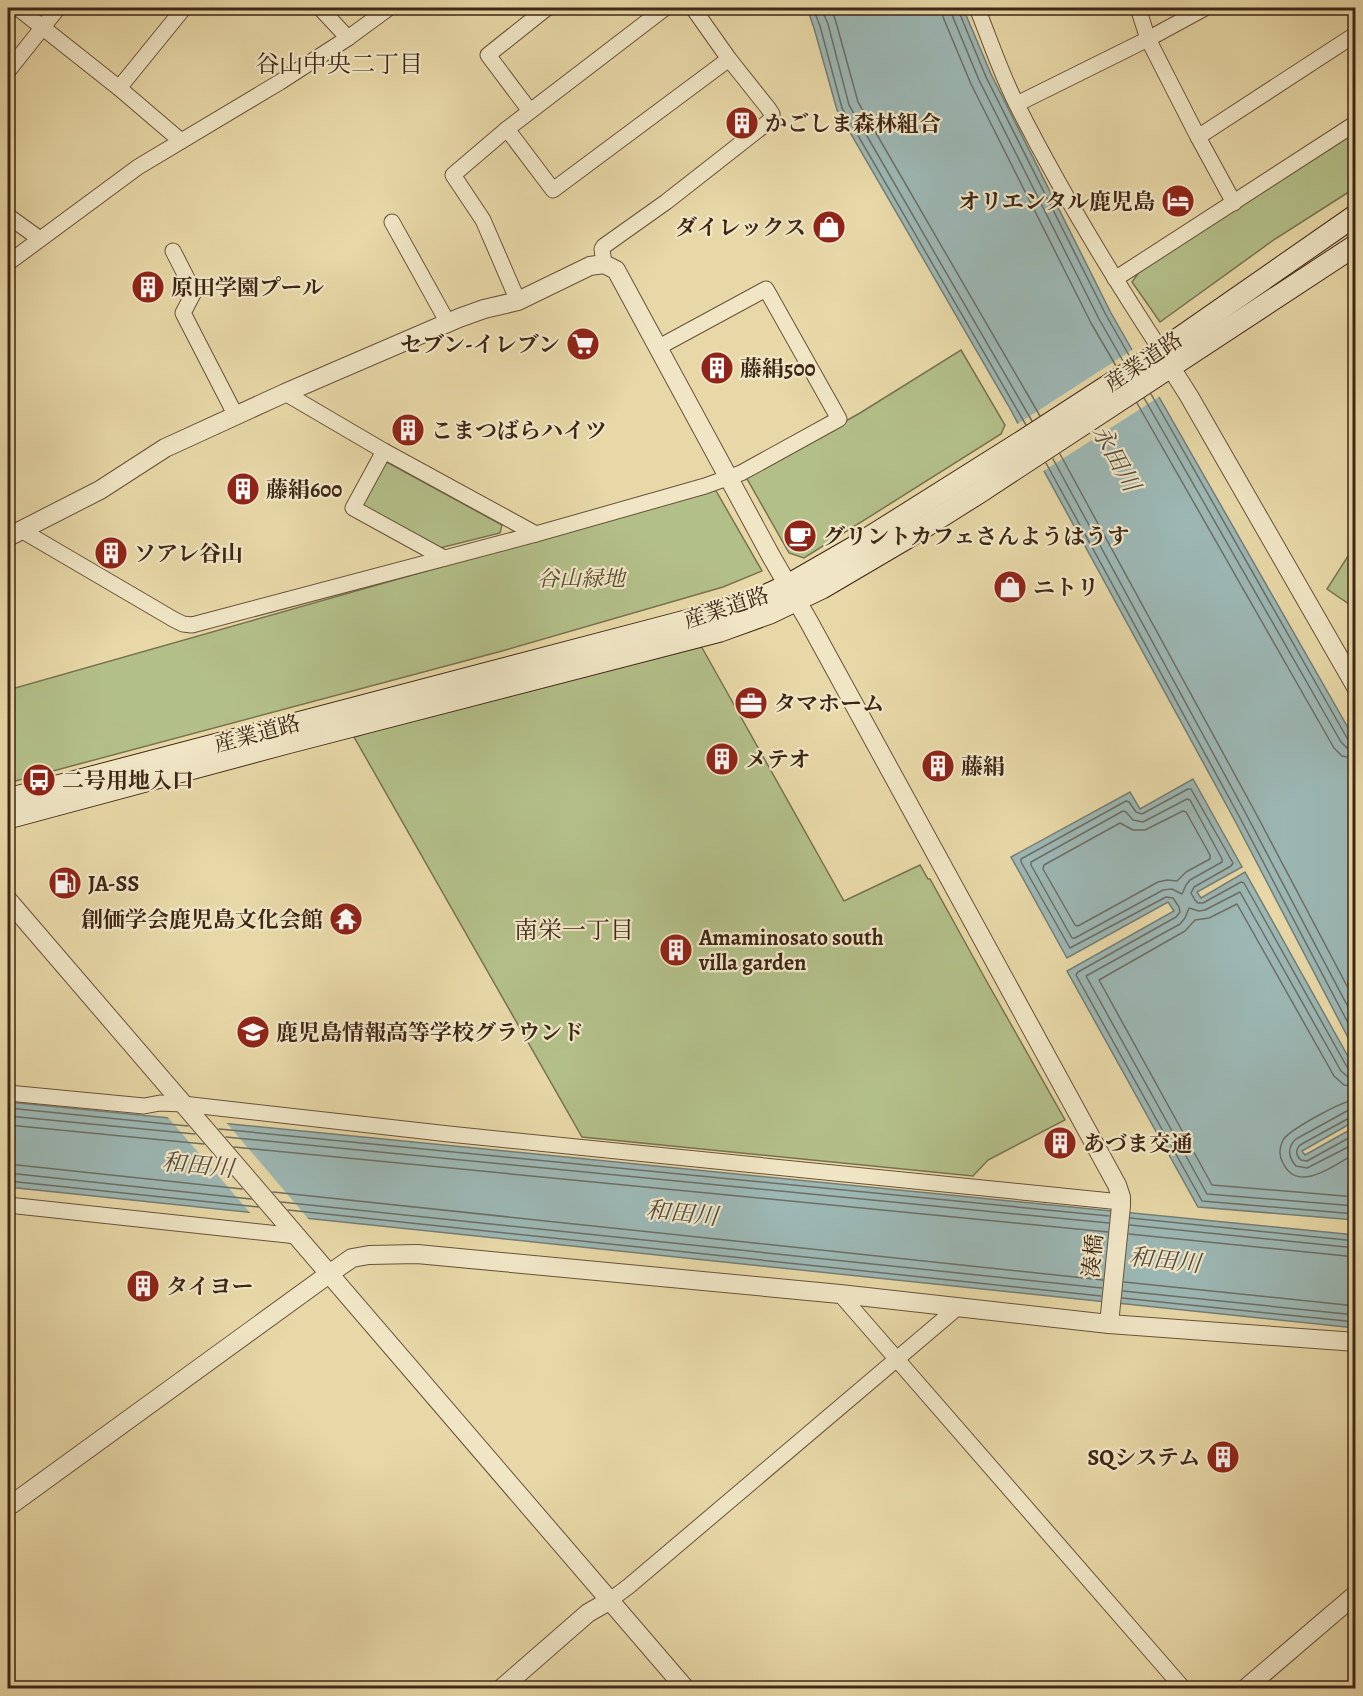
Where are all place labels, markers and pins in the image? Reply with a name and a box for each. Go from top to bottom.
building icon: かごしま森林組合 [724,105,760,141]
place label: かごしま森林組合 [765,109,941,139]
hotel icon: オリエンタル鹿児島 [1160,183,1196,219]
place label: オリエンタル鹿児島 [958,187,1155,217]
shop icon: ダイレックス [811,209,847,245]
place label: ダイレックス [675,213,806,243]
building icon: 原田学園プール [130,269,166,305]
place label: 原田学園プール [171,273,324,303]
supermarket icon: セブン-イレブン [565,326,601,362]
place label: セブン-イレブン [400,330,560,360]
building icon: 藤絹500 [699,350,735,386]
place label: 藤絹500 [740,354,816,384]
building icon: こまつばらハイツ [390,412,426,448]
place label: こまつばらハイツ [431,416,607,446]
building icon: 藤絹600 [225,471,261,507]
place label: 藤絹600 [266,475,342,505]
cafe icon: グリントカフェさんようはうす [782,518,818,554]
place label: グリントカフェさんようはうす [823,522,1129,552]
building icon: ソアレ谷山 [93,535,129,571]
place label: ソアレ谷山 [134,539,243,569]
shop icon: ニトリ [992,569,1028,605]
place label: ニトリ [1033,573,1099,603]
office icon: タマホーム [733,685,769,721]
place label: タマホーム [774,689,884,719]
building icon: メテオ [704,741,740,777]
place label: メテオ [745,745,811,775]
building icon: 藤絹 [920,748,956,784]
place label: 藤絹 [961,752,1005,782]
bus stop icon: 二号用地入口 [21,762,57,798]
place label: 二号用地入口 [62,766,194,796]
fuel station icon: JA-SS [47,865,83,901]
place label: JA-SS [88,869,139,899]
temple icon: 創価学会鹿児島文化会館 [328,901,364,937]
place label: 創価学会鹿児島文化会館 [81,905,323,935]
place label: Amaminosato south villa garden [698,923,884,978]
building icon: Amaminosato south villa garden [658,932,694,968]
school or university icon: 鹿児島情報高等学校グラウンド [235,1014,271,1050]
place label: 鹿児島情報高等学校グラウンド [276,1018,584,1048]
building icon: あづま交通 [1042,1125,1078,1161]
place label: あづま交通 [1083,1129,1193,1159]
building icon: タイヨー [125,1268,161,1304]
place label: タイヨー [166,1272,254,1302]
building icon: SQシステム [1205,1439,1241,1475]
place label: SQシステム [1087,1443,1200,1473]

